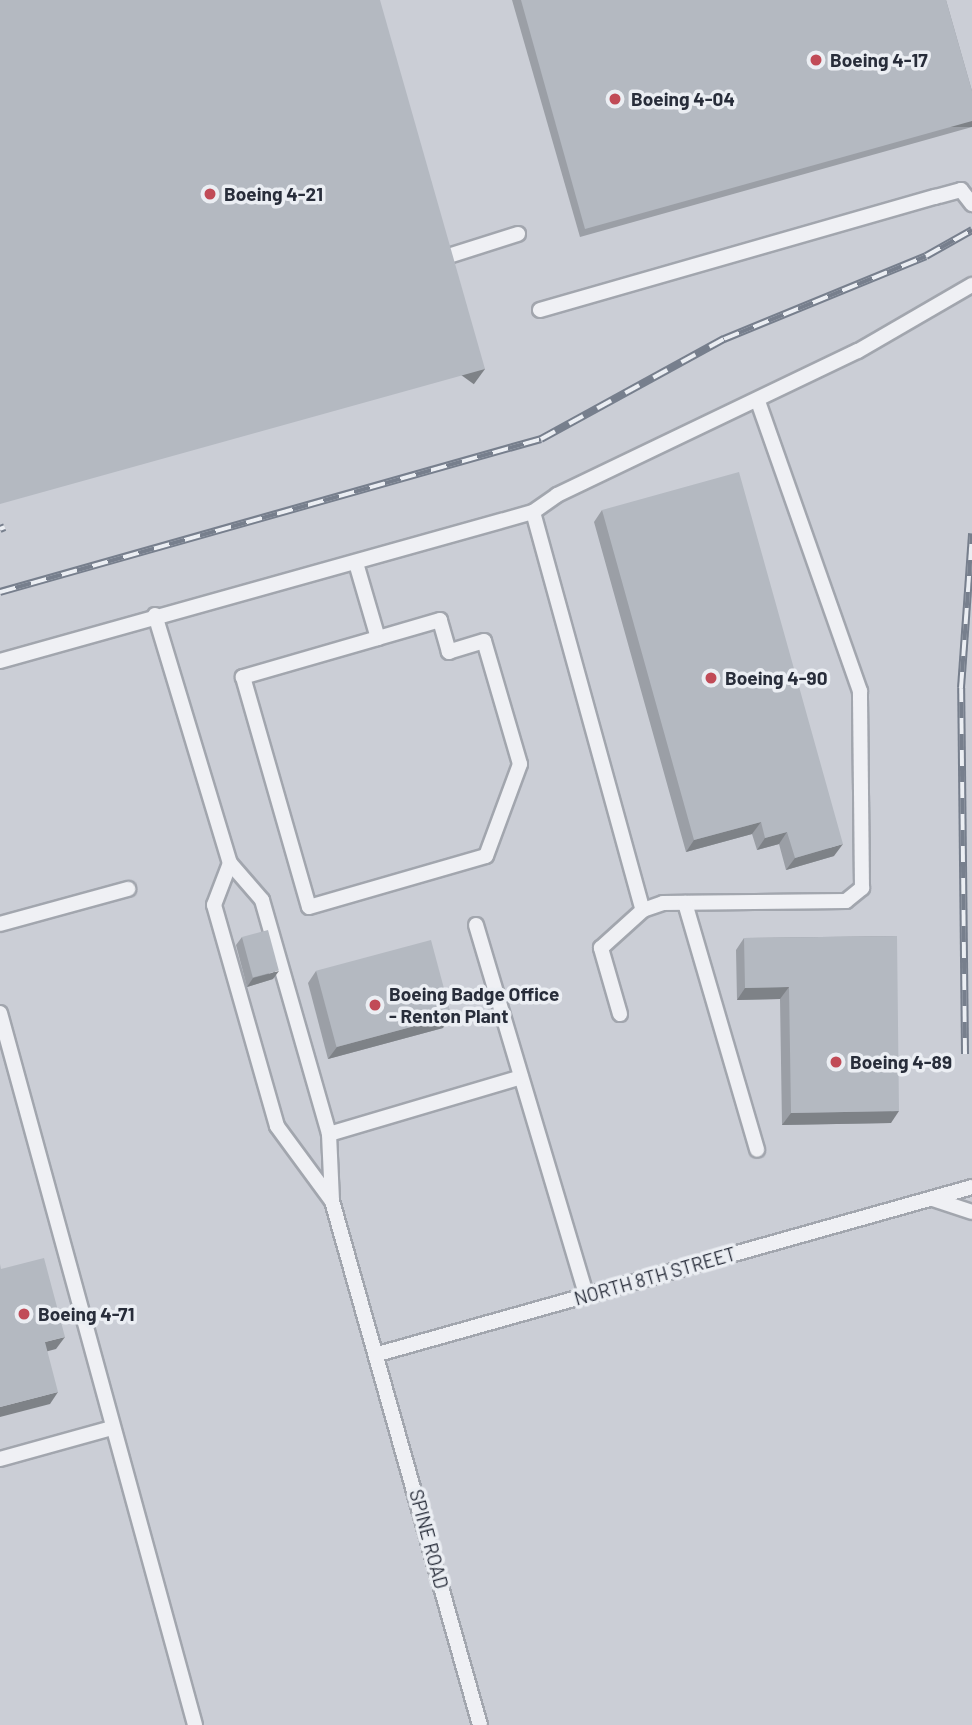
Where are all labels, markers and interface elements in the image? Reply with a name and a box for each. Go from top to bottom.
place label: Boeing 4-17 [830,49,928,71]
marker: Boeing 4-17 [808,52,824,68]
place label: Boeing 4-04 [631,88,735,110]
marker: Boeing 4-04 [605,89,625,109]
place label: Boeing 4-21 [224,183,323,205]
marker: Boeing 4-21 [202,186,218,202]
place label: Boeing 4-90 [725,667,828,689]
marker: Boeing 4-90 [703,670,719,686]
place label: Boeing Badge Office - Renton Plant [389,983,559,1027]
marker: Boeing Badge Office - Renton Plant [367,997,383,1013]
place label: Boeing 4-89 [850,1051,952,1073]
marker: Boeing 4-89 [828,1054,844,1070]
street label: NORTH 8TH STREET [572,1242,738,1310]
place label: Boeing 4-71 [38,1303,134,1325]
marker: Boeing 4-71 [16,1306,32,1322]
street label: SPINE ROAD [405,1487,453,1591]

